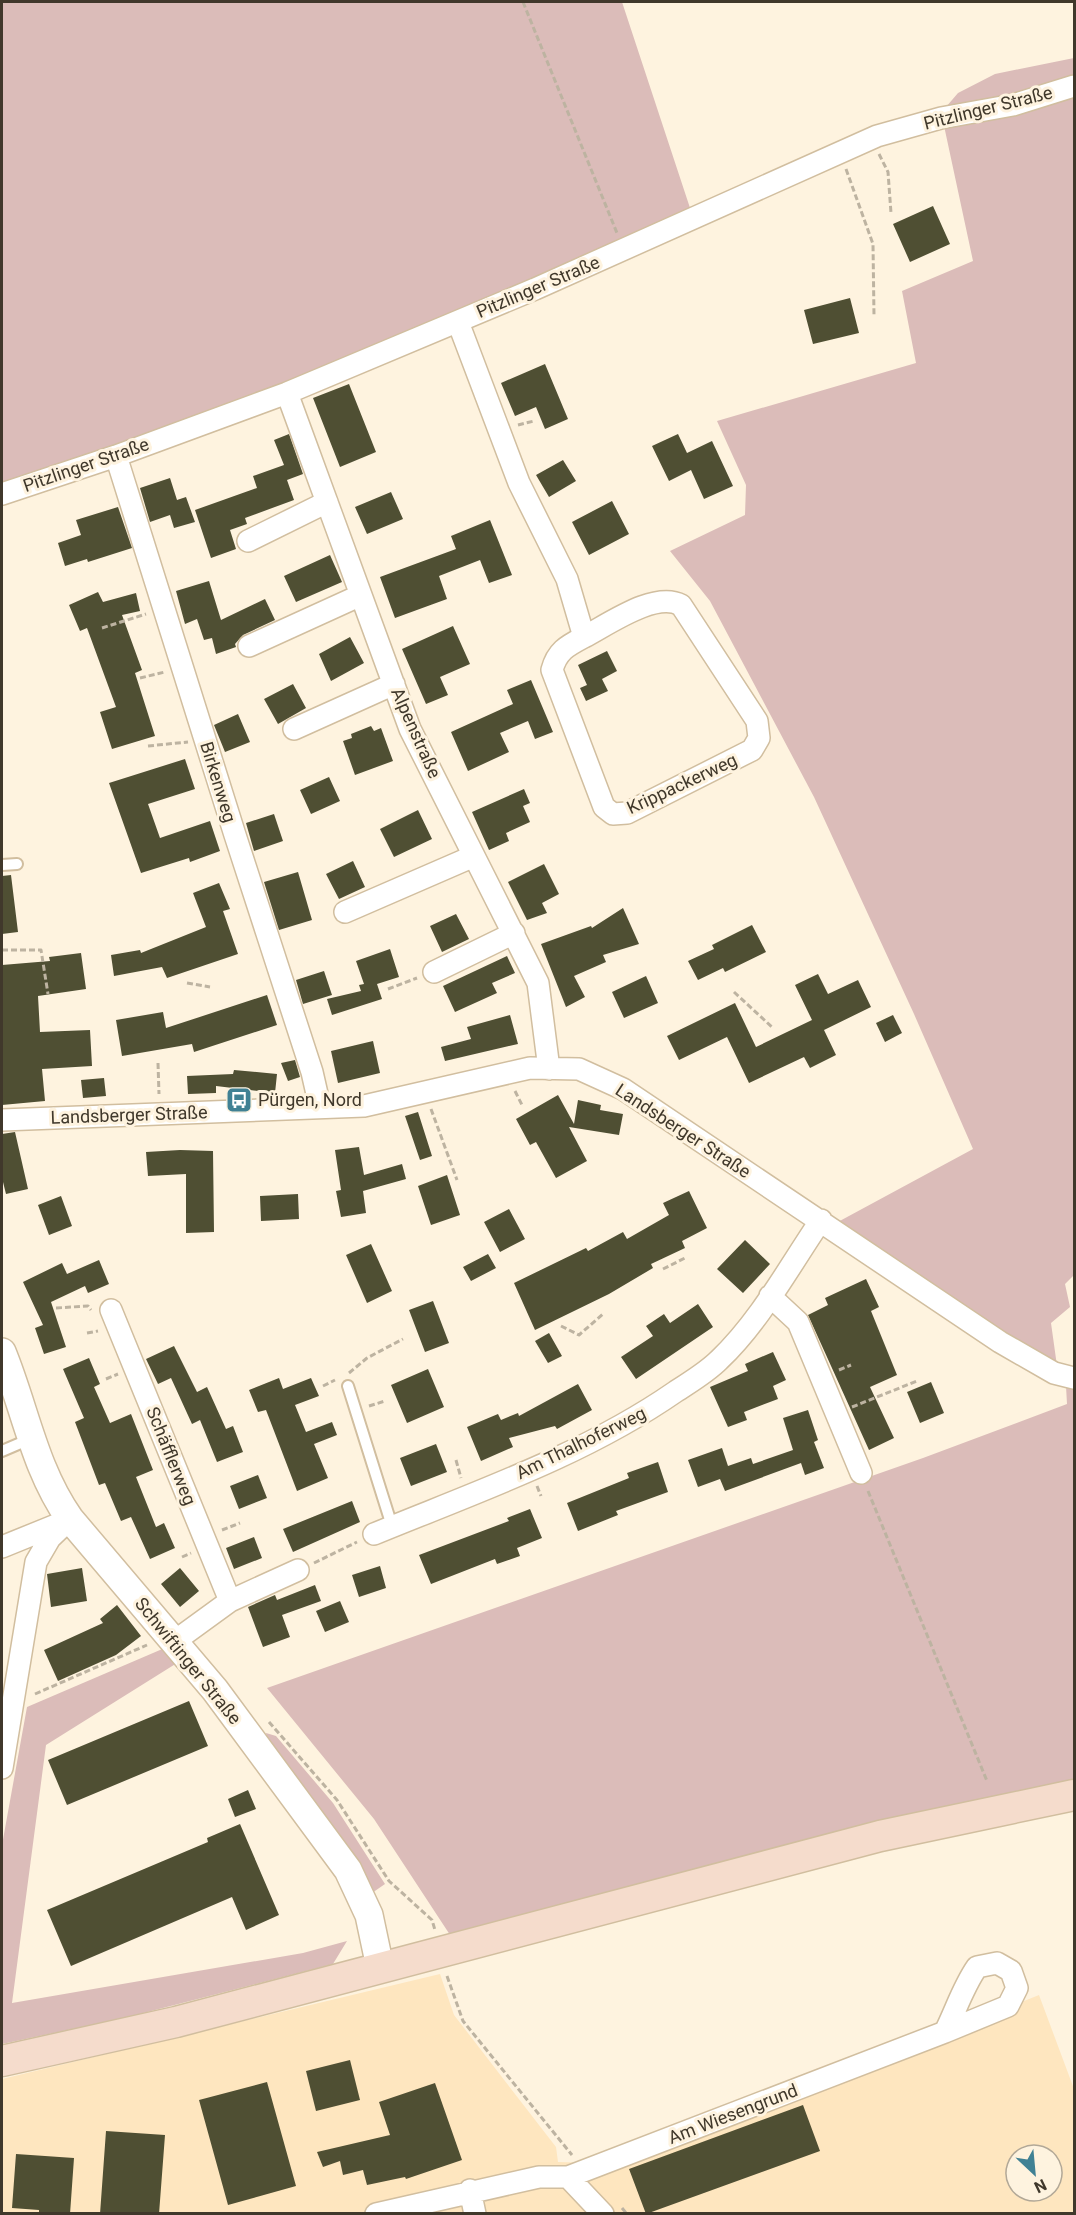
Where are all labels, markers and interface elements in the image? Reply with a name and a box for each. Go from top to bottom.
street label: Pitzlinger Straße [921,81,1054,134]
street label: Pitzlinger Straße [473,251,603,322]
street label: Pitzlinger Straße [20,433,152,496]
street label: Alpenstraße [387,684,446,781]
street label: Birkenweg [196,739,241,825]
street label: Krippackerweg [623,749,740,818]
street label: Landsberger Straße [612,1079,755,1182]
bus stop icon: Pürgen, Nord [224,1085,254,1115]
place label: Pürgen, Nord [258,1089,362,1110]
street label: Landsberger Straße [50,1101,208,1128]
street label: Am Thalhoferweg [513,1402,649,1483]
street label: Schäfflerweg [142,1404,201,1508]
street label: Schwiftinger Straße [131,1593,246,1728]
street label: Am Wiesengrund [665,2079,800,2148]
north arrow [1004,2143,1064,2203]
text: N [1031,2175,1050,2197]

